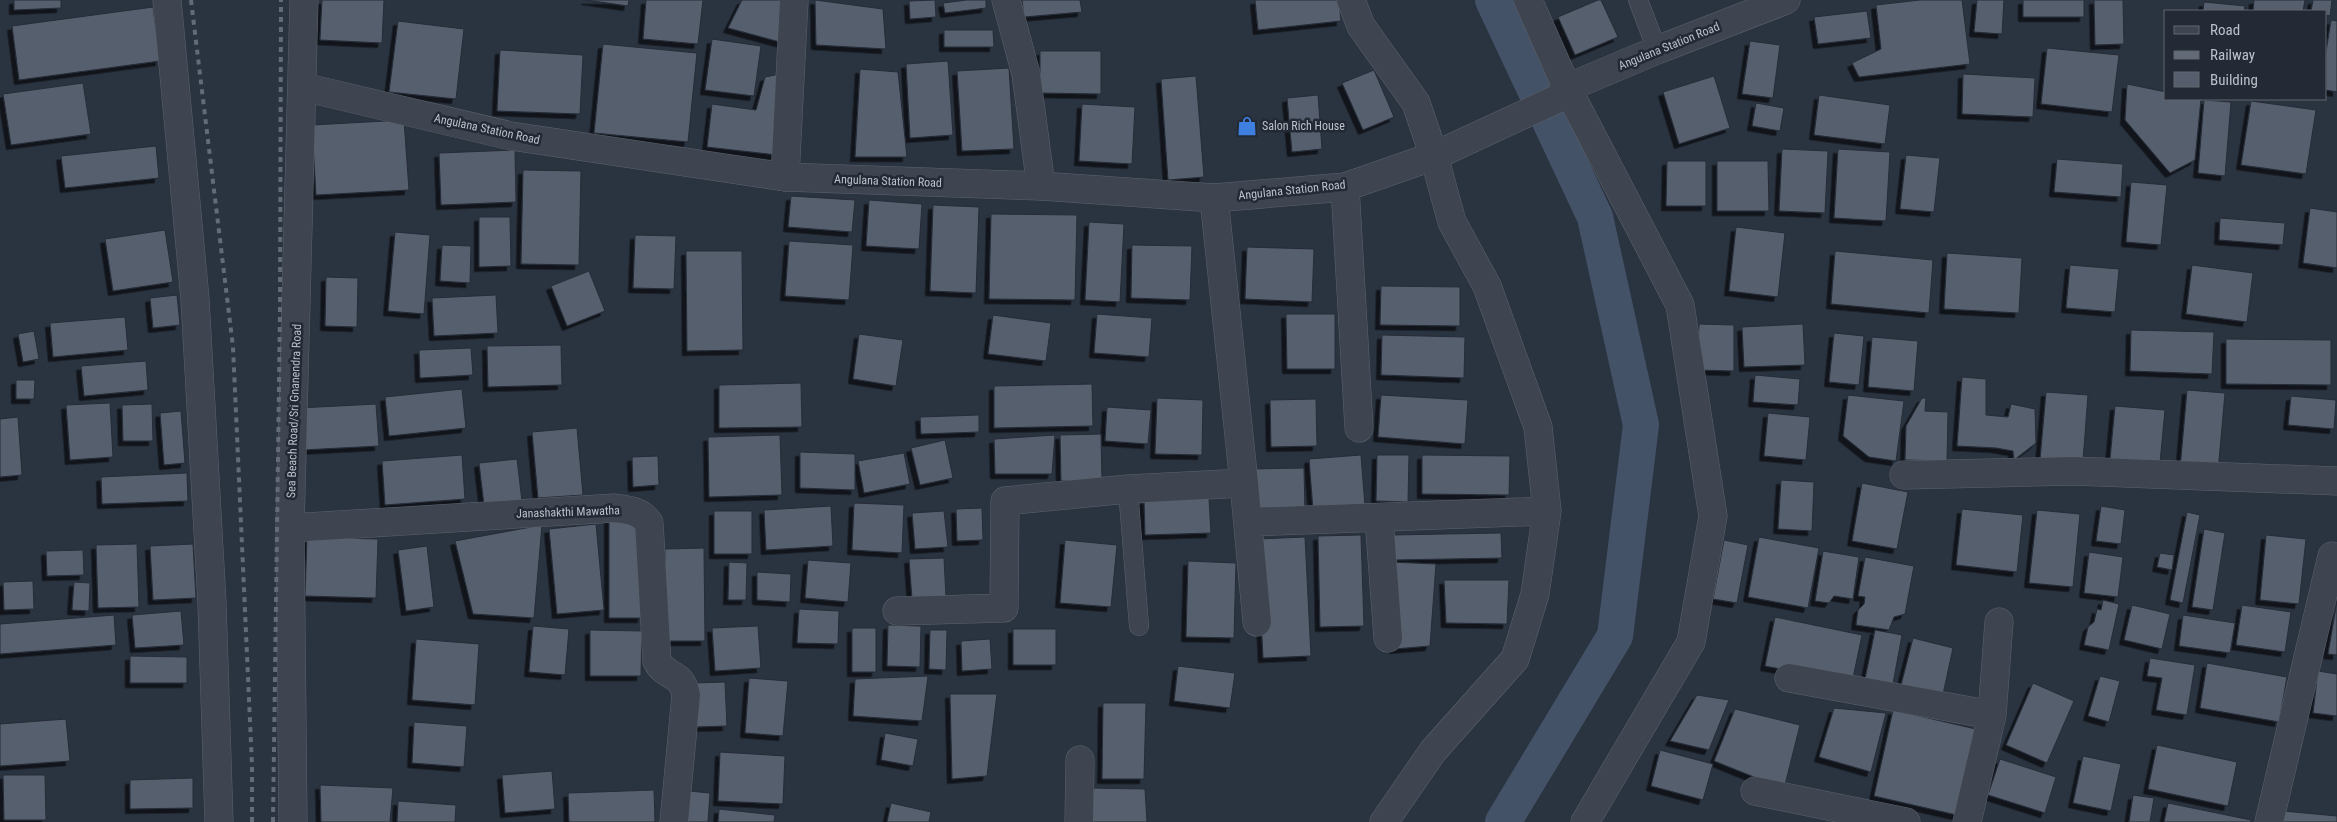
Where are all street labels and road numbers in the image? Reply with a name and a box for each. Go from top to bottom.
street label: Angulana Station Road [1616,19,1722,73]
street label: Angulana Station Road [433,111,541,147]
street label: Angulana Station Road [834,172,942,190]
street label: Angulana Station Road [1238,177,1346,203]
street label: Sea Beach Road/Sri Gnanendra Road [284,324,304,498]
street label: Janashakthi Mawatha [516,503,620,521]

